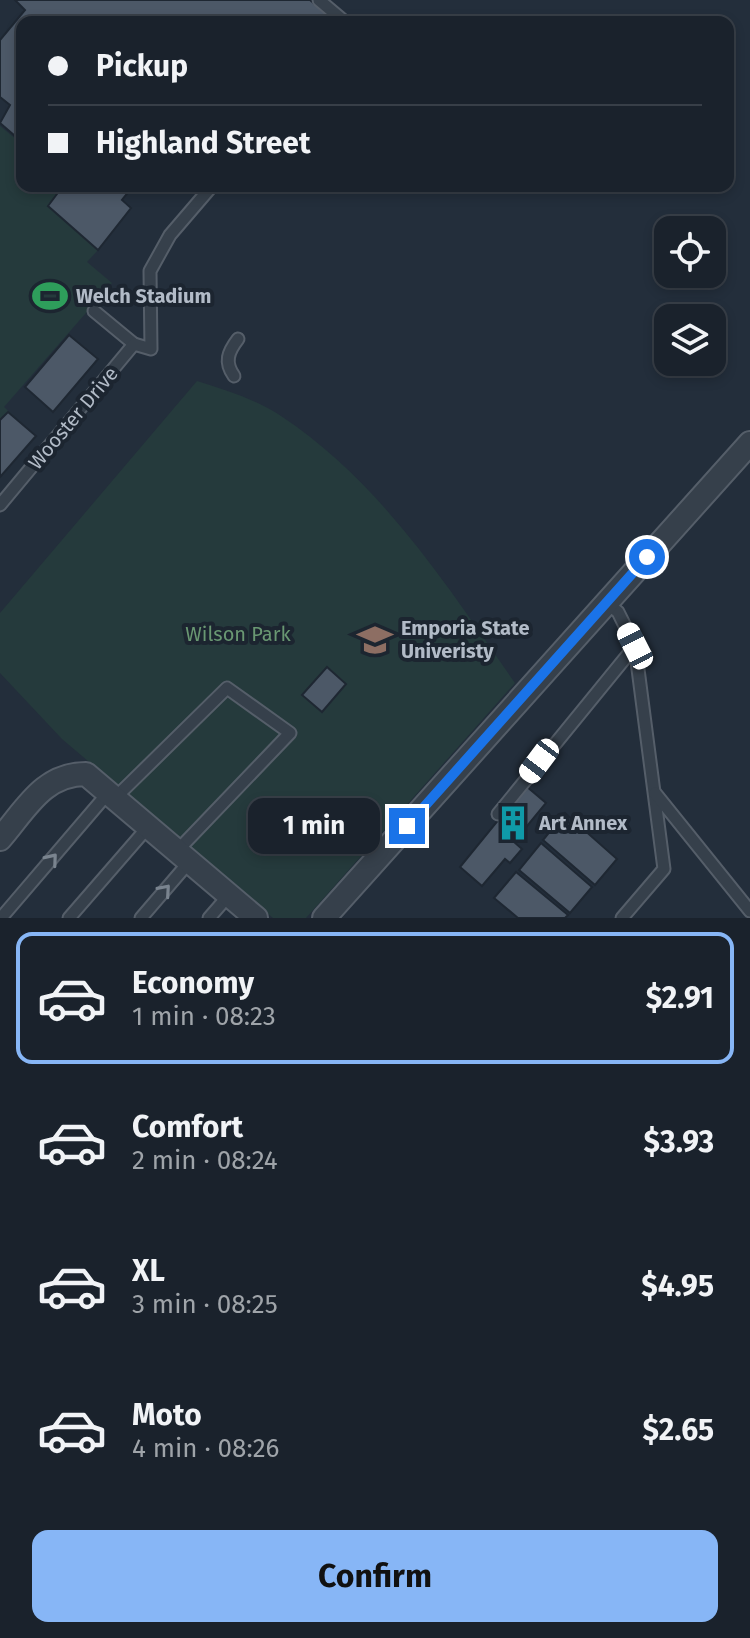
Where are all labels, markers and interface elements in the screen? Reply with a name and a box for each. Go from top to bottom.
text: Pickup [96,48,188,84]
text: Highland Street [96,125,310,161]
map controls [654,216,726,376]
button: locate [654,216,726,288]
sports icon: Welch Stadium [31,277,69,315]
place label: Welch Stadium [76,284,211,308]
button: layers [654,304,726,376]
street label: Wooster Drive [23,362,123,474]
route start [629,539,665,575]
place label: Emporia State Univeristy [401,616,529,663]
car [613,619,657,673]
school or university icon: Emporia State Univeristy [356,621,394,659]
park label: Wilson Park [185,622,291,646]
car [515,735,563,787]
callout: 1 min [247,798,379,854]
building icon: Art Annex [494,804,532,842]
route end [389,808,425,844]
text: 1 min [283,810,345,841]
place label: Art Annex [538,811,628,835]
one-way arrow [42,853,57,868]
one-way arrow [155,884,170,899]
icon: car [36,962,108,1034]
text: Economy [132,965,254,1001]
text: $2.91 [646,980,714,1016]
text: 1 min · 08:23 [132,1001,276,1032]
icon: car [36,1106,108,1178]
text: Comfort [132,1109,243,1145]
text: $3.93 [644,1124,714,1160]
text: 2 min · 08:24 [132,1145,278,1176]
icon: car [36,1250,108,1322]
text: XL [132,1253,165,1289]
text: $4.95 [641,1268,714,1304]
text: 3 min · 08:25 [132,1289,278,1320]
icon: car [36,1394,108,1466]
text: Moto [132,1397,202,1433]
text: $2.65 [643,1412,714,1448]
text: 4 min · 08:26 [132,1433,279,1464]
button: Confirm [32,1530,718,1622]

